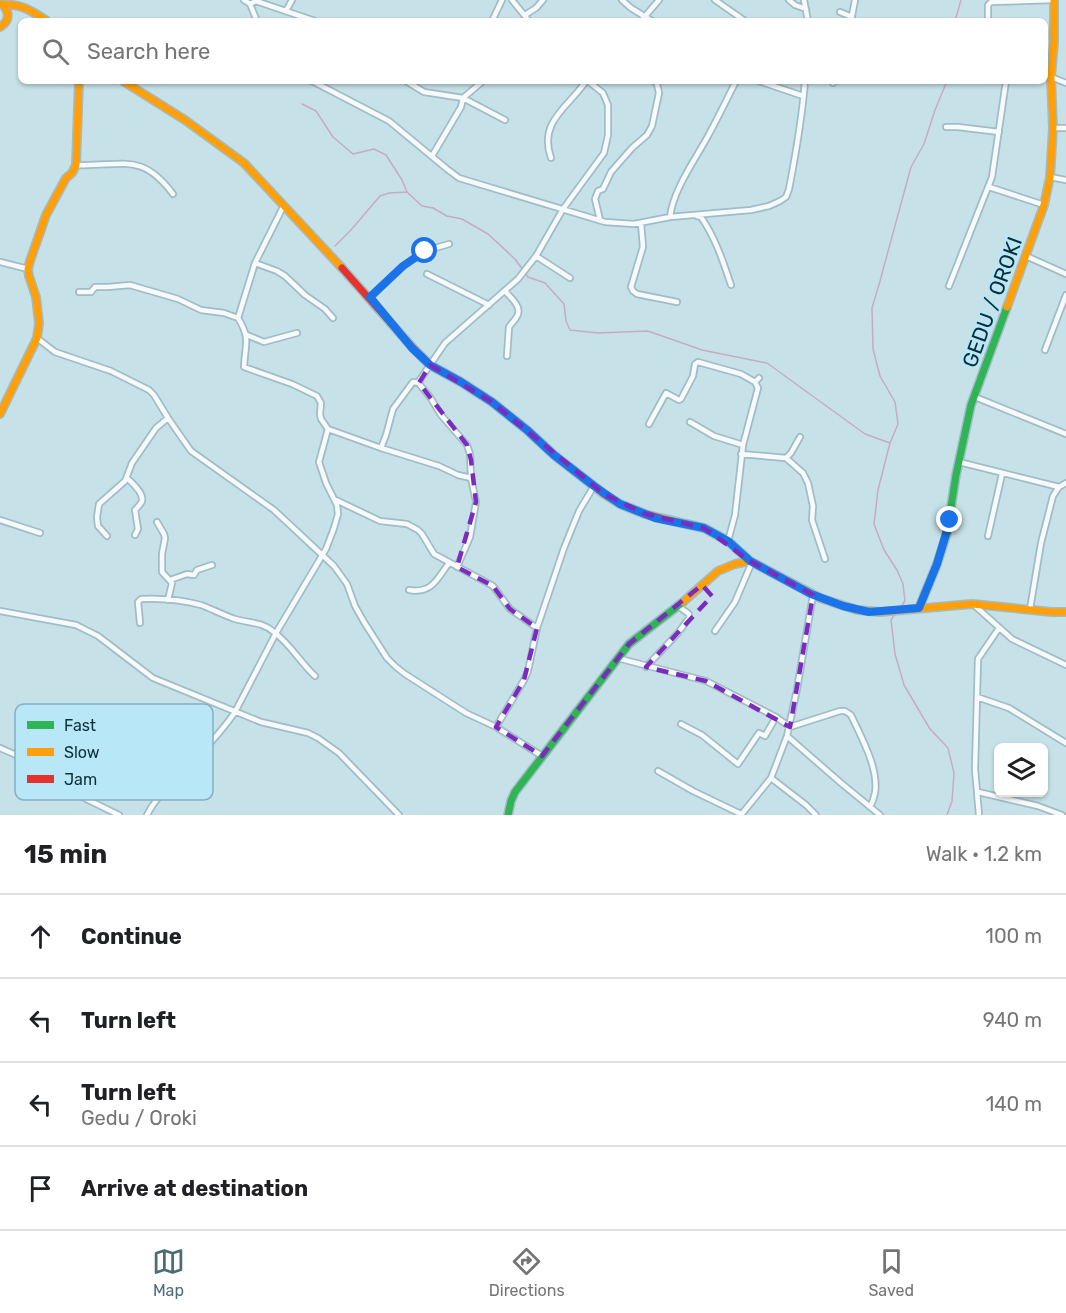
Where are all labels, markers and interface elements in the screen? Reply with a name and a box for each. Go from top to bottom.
search box [18,18,1048,84]
icon: search [39,35,72,68]
text: Search here [87,38,210,65]
street label: GEDU / OROKI [957,233,1027,371]
route start [411,237,437,263]
route end [936,506,962,532]
legend [15,704,213,800]
text: Fast [64,716,96,735]
text: Slow [64,743,100,762]
map controls [994,743,1048,797]
button: layers [994,743,1048,797]
text: Jam [64,770,97,789]
text: 15 min [24,839,107,870]
text: Walk · 1.2 km [926,842,1042,866]
icon: ahead [24,920,57,953]
text: Continue [81,923,182,950]
text: 100 m [985,924,1042,948]
icon: left [24,1004,57,1037]
text: Turn left [81,1007,176,1034]
text: 940 m [983,1008,1042,1032]
text: Turn left [81,1079,176,1106]
icon: left [24,1088,57,1121]
text: 140 m [986,1092,1042,1116]
text: Gedu / Oroki [81,1106,197,1130]
icon: arrive [24,1172,57,1205]
text: Arrive at destination [81,1175,308,1202]
tab: Map [152,1245,185,1300]
tab: Directions [489,1245,565,1300]
tab: Saved [868,1245,914,1300]

